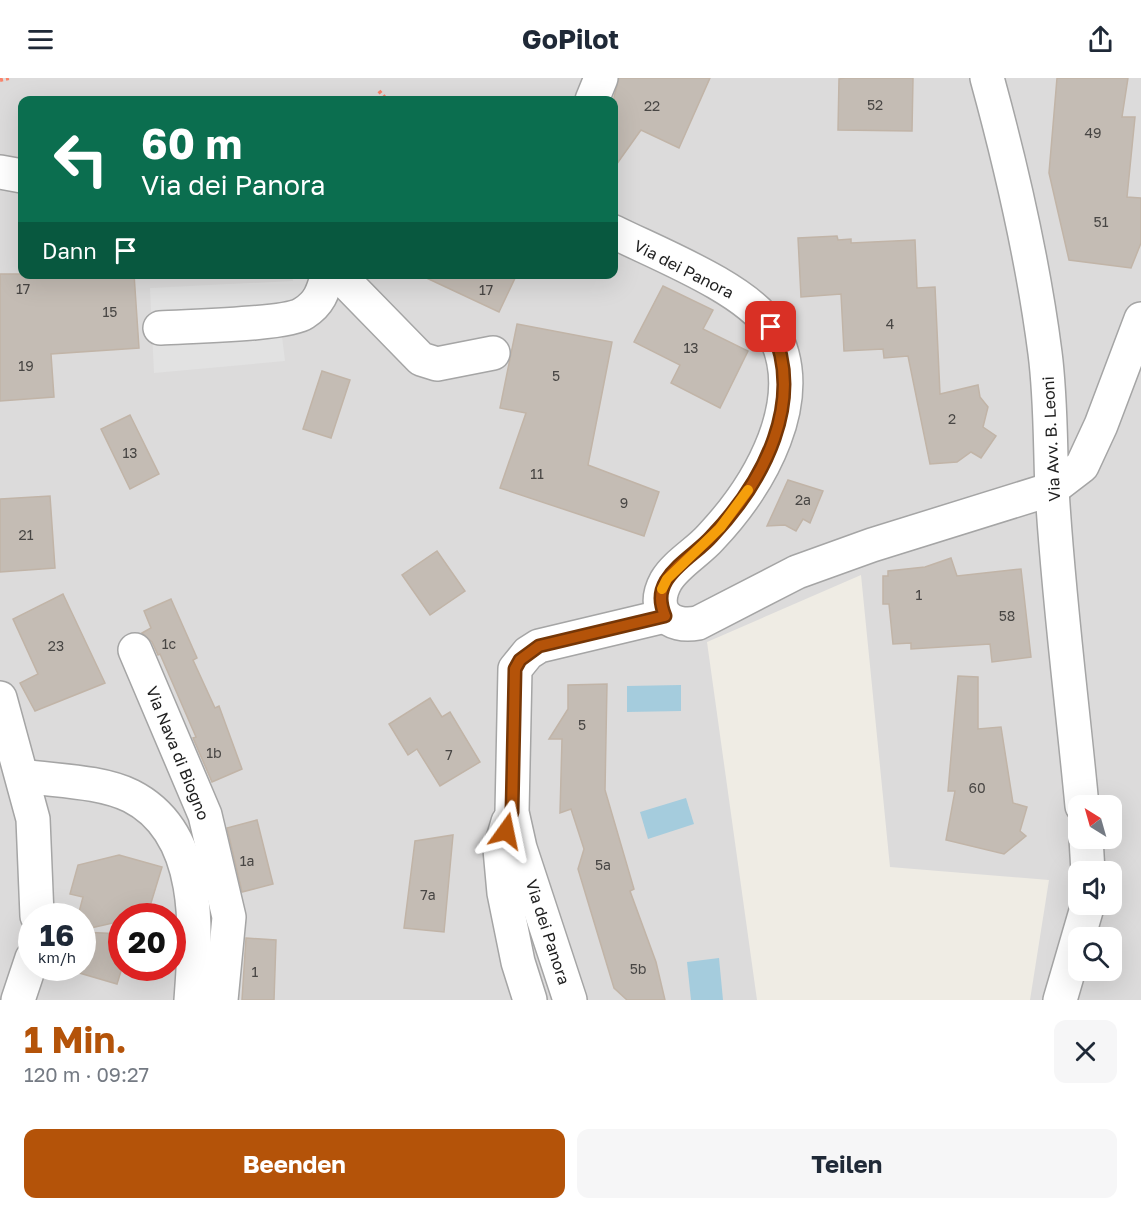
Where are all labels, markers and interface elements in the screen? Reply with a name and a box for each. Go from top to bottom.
icon: menu [24,23,57,56]
text: GoPilot [522,23,619,55]
icon: share [1084,23,1117,56]
house number: 52 [867,96,883,113]
house number: 22 [644,97,660,114]
text: 60 m [141,118,242,168]
icon: left [42,120,120,198]
house number: 49 [1084,124,1102,141]
text: Via dei Panora [141,169,326,201]
house number: 51 [1094,213,1109,230]
icon: arrive [109,234,142,267]
street label: Via dei Panora [631,235,737,303]
text: Dann [42,237,97,264]
house number: 17 [16,280,30,297]
house number: 17 [479,281,493,298]
pin [745,301,796,352]
house number: 15 [103,303,117,320]
icon: arrive [754,310,787,343]
house number: 4 [886,315,894,332]
house number: 13 [684,339,698,356]
house number: 19 [18,357,34,374]
house number: 5 [552,367,560,384]
street label: Via Avv. B. Leoni [1038,376,1064,502]
house number: 2 [948,410,956,427]
house number: 13 [123,444,137,461]
house number: 11 [530,465,544,482]
house number: 2a [795,491,811,508]
house number: 9 [620,494,628,511]
house number: 21 [19,526,34,543]
house number: 1 [916,586,923,603]
house number: 58 [999,607,1015,624]
house number: 1c [162,635,177,652]
house number: 23 [48,637,64,654]
street label: Via Nava di Biogno [142,683,214,823]
house number: 5 [578,716,586,733]
house number: 1b [206,744,222,761]
house number: 7 [445,746,453,763]
house number: 60 [968,779,986,796]
north arrow [1068,795,1122,849]
map controls [1068,795,1122,981]
position arrow [474,799,538,863]
house number: 1a [240,852,254,869]
house number: 5a [595,856,611,873]
button: sound [1068,861,1122,915]
street label: Via dei Panora [522,877,574,987]
house number: 7a [420,886,436,903]
speed limit sign: 20 [108,903,186,981]
text: 16 [40,917,74,953]
button: search [1068,927,1122,981]
text: km/h [38,948,76,966]
house number: 5b [630,960,646,977]
house number: 1 [252,963,259,980]
text: 1 Min. [24,1018,127,1061]
button: close [1054,1020,1117,1083]
text: 120 m · 09:27 [24,1062,149,1086]
button: Beenden [24,1129,565,1198]
button: Teilen [577,1129,1117,1198]

